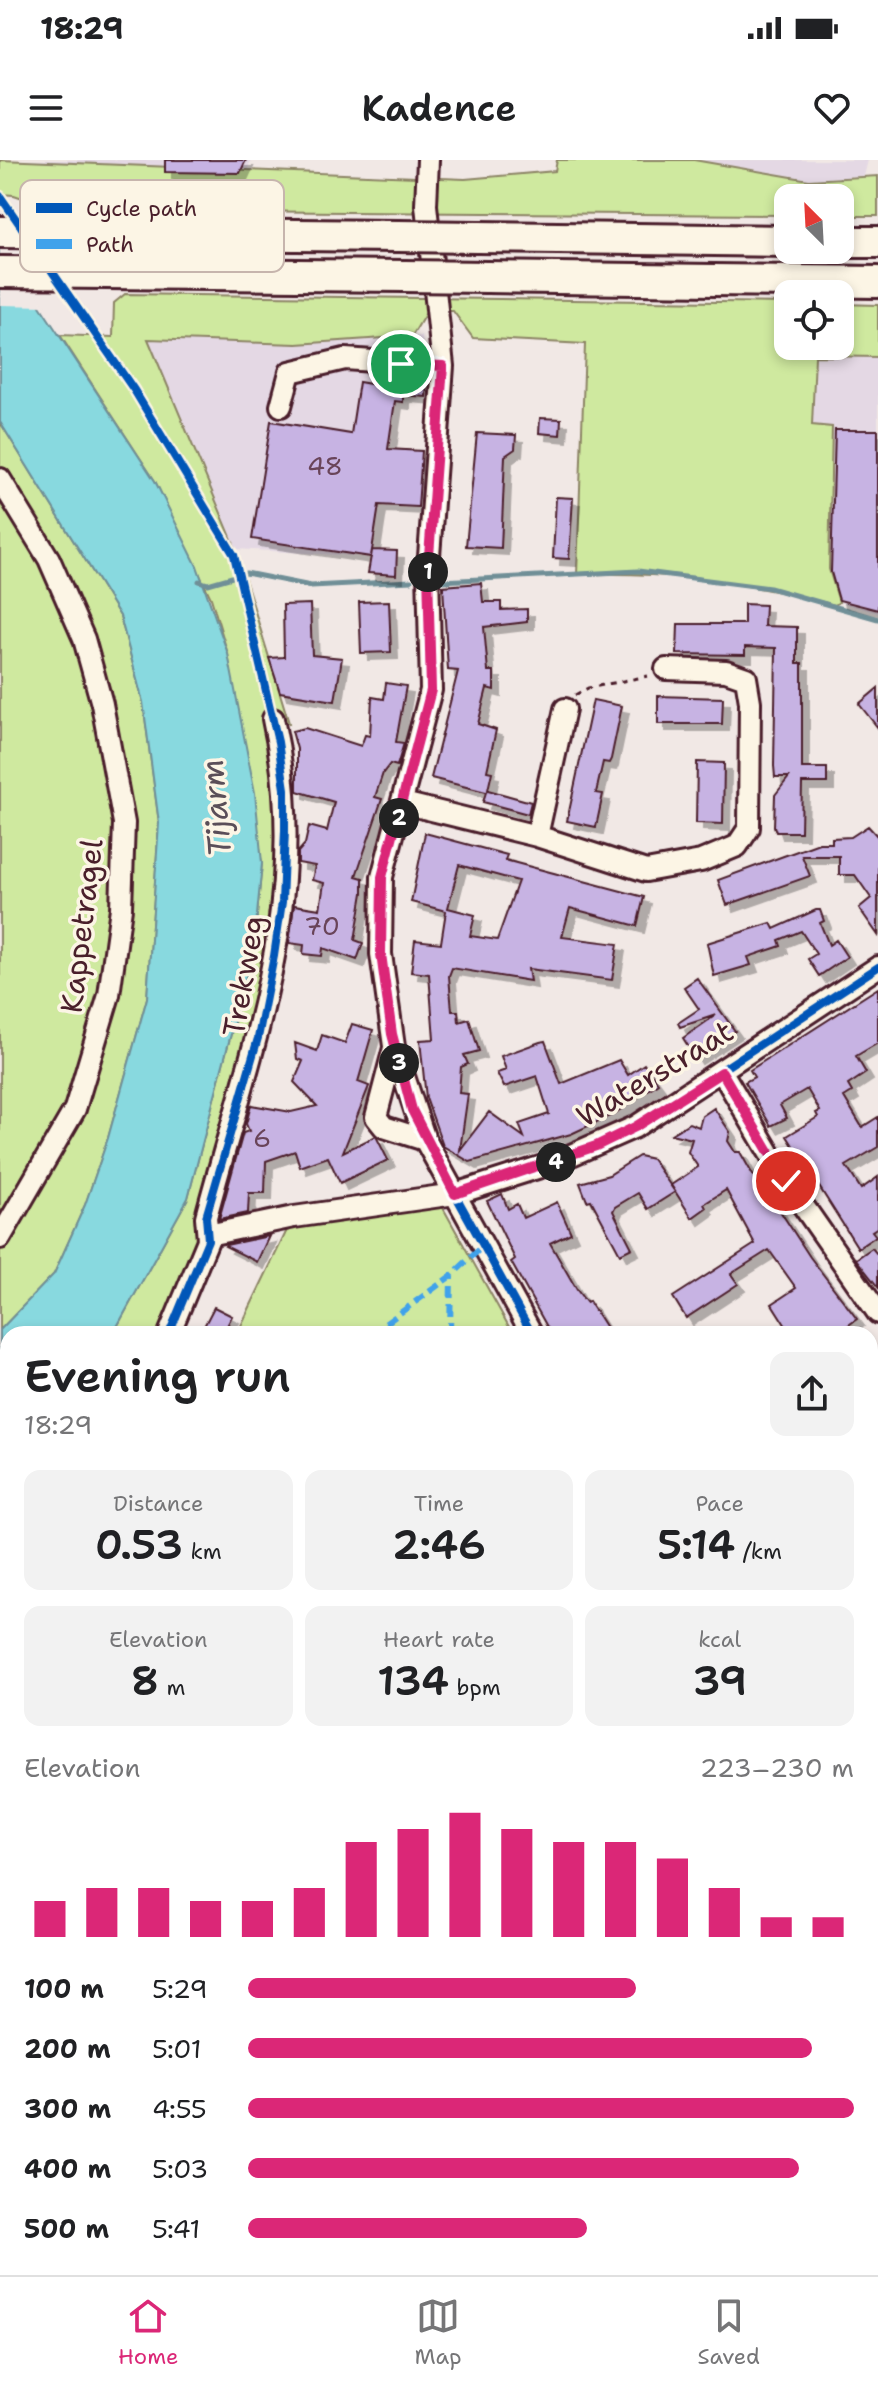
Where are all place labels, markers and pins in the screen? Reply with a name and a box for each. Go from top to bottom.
pin [367,330,435,398]
pin: 1 [408,552,448,592]
pin: 2 [379,798,419,838]
pin: 3 [379,1043,419,1083]
pin: 4 [536,1142,576,1182]
pin [752,1147,820,1215]

